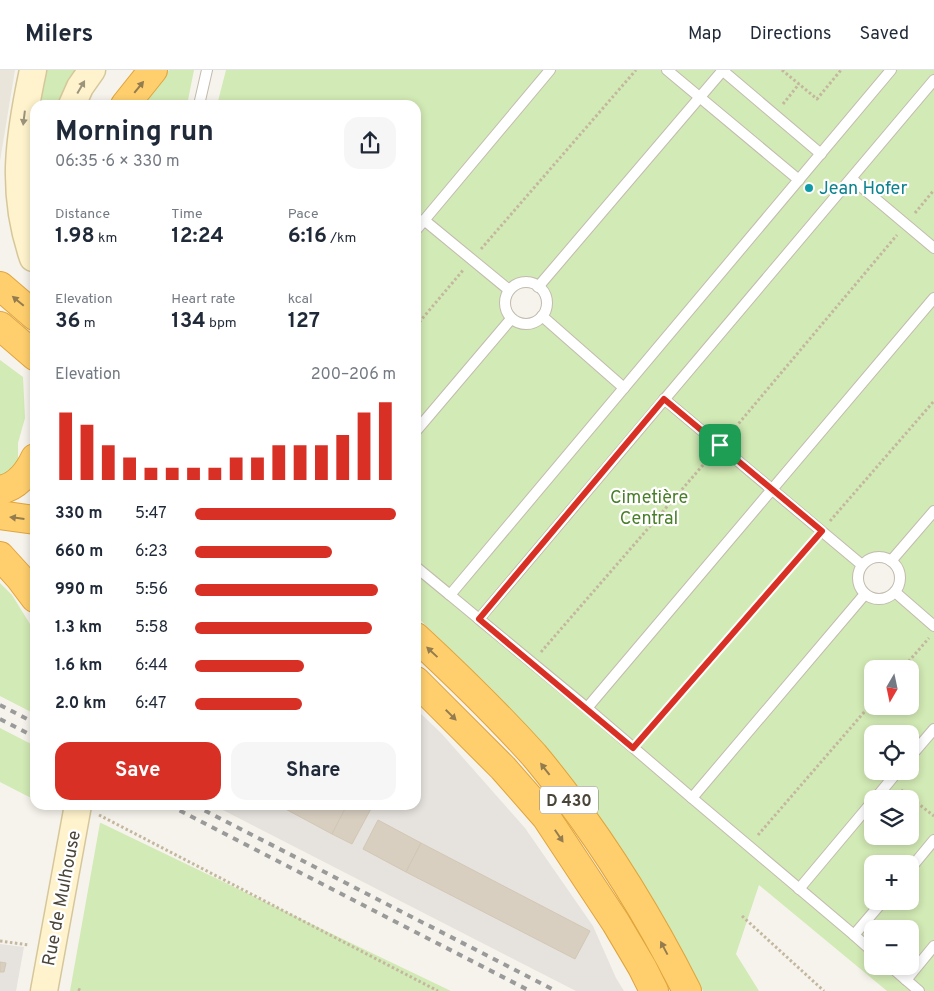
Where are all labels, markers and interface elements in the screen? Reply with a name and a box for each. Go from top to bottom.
text: Milers [25,20,93,50]
text: Map [688,23,722,46]
text: Directions [750,23,832,46]
text: Saved [860,23,909,46]
one-way arrow [77,81,86,94]
one-way arrow [133,81,144,94]
one-way arrow [20,110,28,126]
text: Morning run [55,115,214,151]
button: share [344,117,396,169]
text: 06:35 · 6 × 330 m [55,152,180,172]
place label: Jean Hofer [819,178,907,201]
marker: Jean Hofer [803,182,815,194]
text: Distance [55,206,110,223]
text: Time [171,206,203,223]
text: Pace [288,206,318,223]
text: 1.98 [55,223,95,250]
text: 12:24 [171,223,224,250]
text: 6:16 [288,223,327,250]
text: km [95,230,117,247]
text: /km [327,230,356,247]
text: Elevation [55,291,113,308]
text: Heart rate [171,291,235,308]
text: kcal [288,291,313,308]
one-way arrow [11,295,24,306]
text: 36 [55,308,81,335]
text: 134 [171,308,206,335]
text: 127 [288,308,320,335]
text: m [81,315,96,332]
text: bpm [206,315,237,332]
text: Elevation [55,365,121,385]
text: 200–206 m [311,365,396,385]
pin [699,424,741,466]
icon: arrive [706,431,734,459]
park label: Cimetière Central [610,487,688,531]
text: 330 m [55,504,102,524]
text: 5:47 [135,504,167,524]
one-way arrow [9,514,25,522]
text: 660 m [55,542,103,562]
text: 6:23 [135,542,168,562]
text: 990 m [55,580,103,600]
text: 5:56 [135,580,168,600]
text: 1.3 km [55,618,102,638]
text: 5:58 [135,618,168,638]
one-way arrow [427,646,439,658]
text: 1.6 km [55,656,102,676]
text: 6:44 [135,656,168,676]
north arrow [864,660,919,715]
map controls [864,660,919,975]
text: 2.0 km [55,694,106,714]
text: 6:47 [135,694,166,714]
one-way arrow [445,709,457,721]
button: locate [864,725,919,780]
button: Save [55,742,221,800]
button: Share [231,742,396,800]
one-way arrow [540,763,551,776]
road number: D 430 [540,786,598,814]
button: layers [864,790,919,845]
street label: Rue de Mulhouse [38,829,87,968]
one-way arrow [554,830,564,843]
button: + [864,855,919,910]
button: − [864,920,919,975]
one-way arrow [660,941,668,955]

